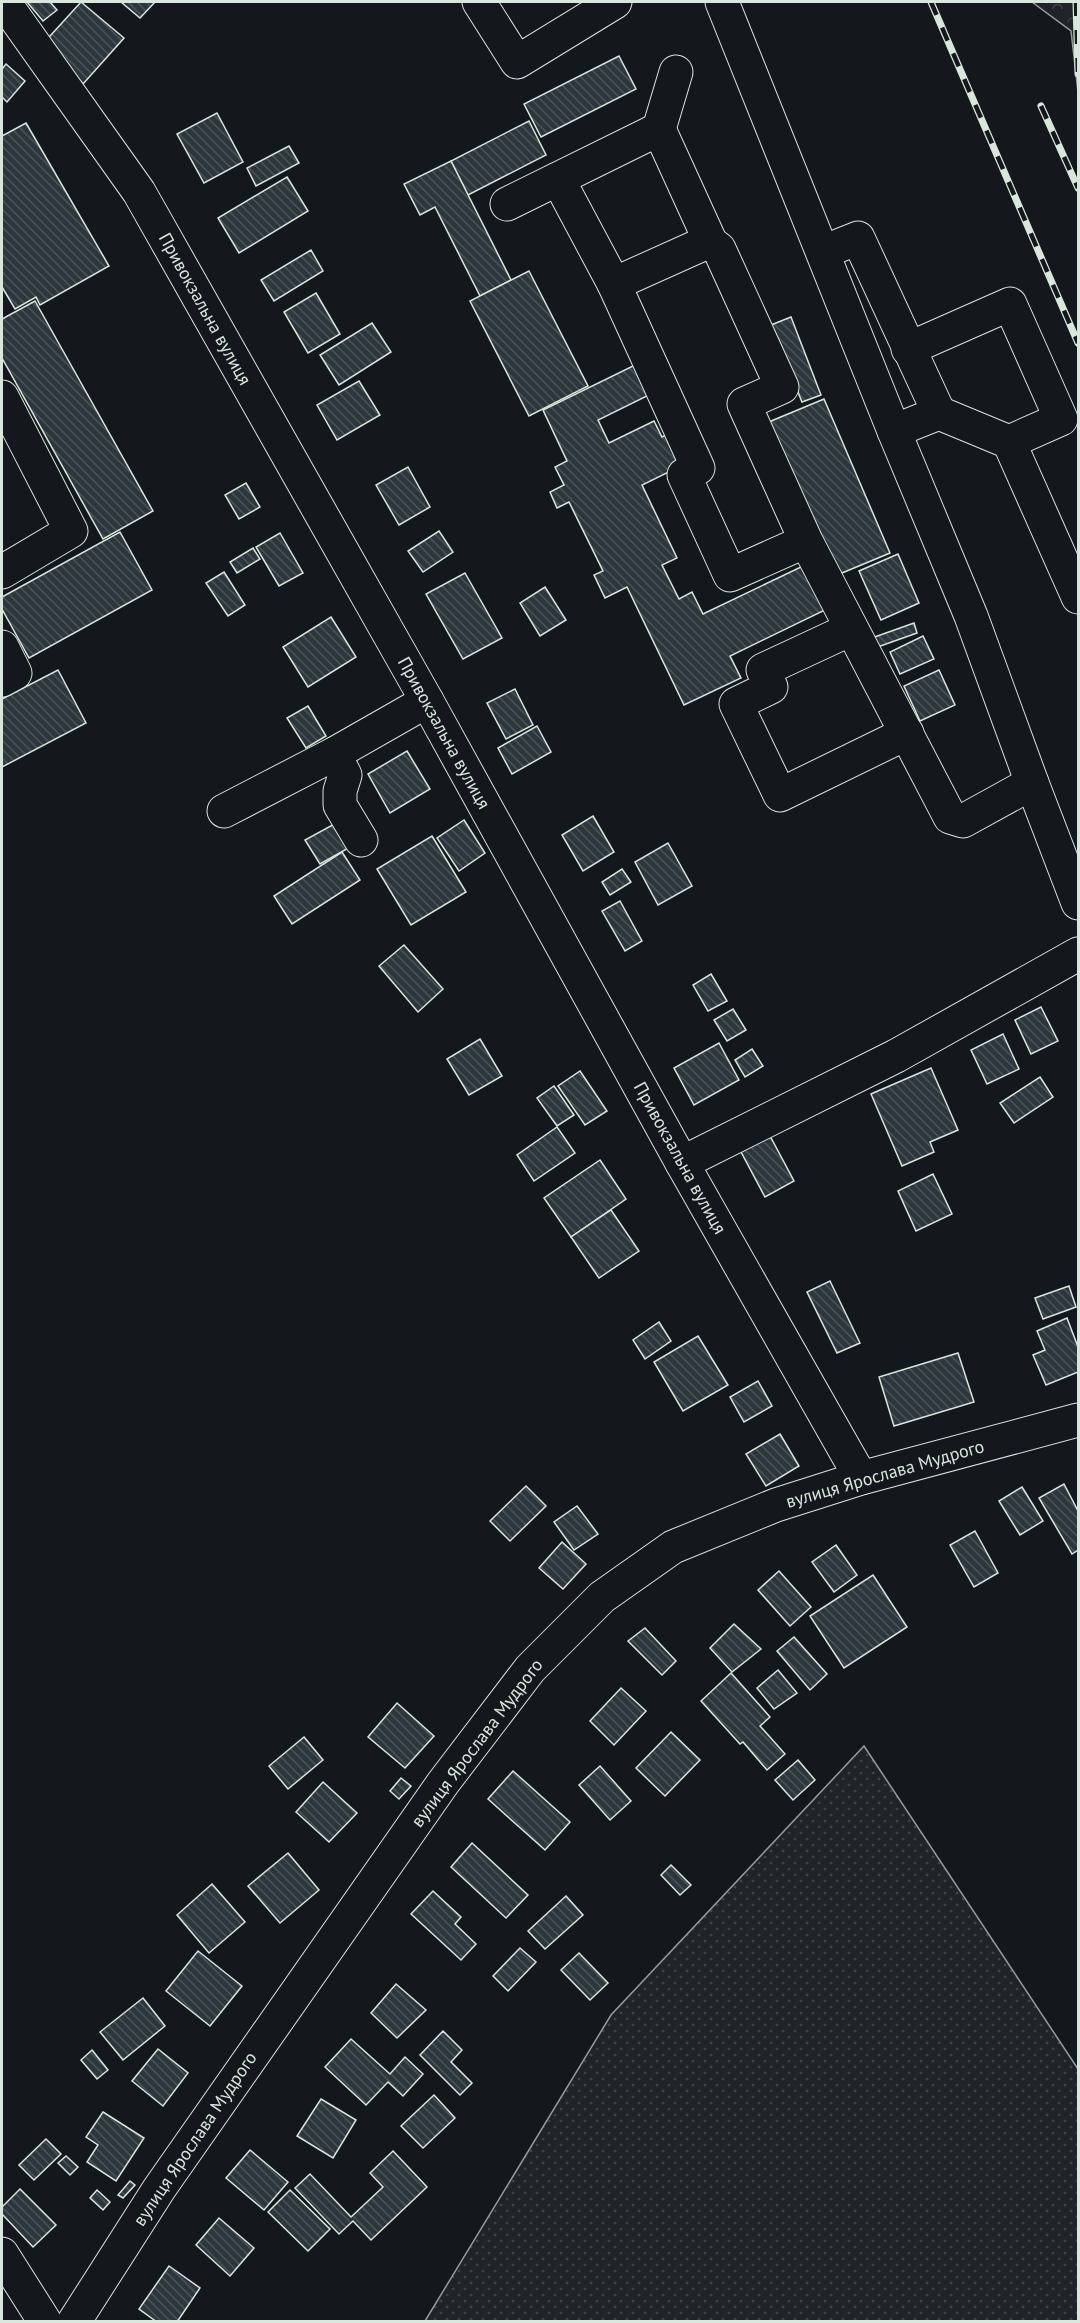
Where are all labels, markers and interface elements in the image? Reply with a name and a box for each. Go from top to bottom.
street label: Привокзальна вулиця [154,228,257,389]
street label: Привокзальна вулиця [393,652,496,813]
street label: Привокзальна вулиця [629,1077,732,1238]
street label: вулиця Ярослава Мудрого [783,1434,987,1513]
street label: вулиця Ярослава Мудрого [406,1654,548,1832]
street label: вулиця Ярослава Мудрого [128,2047,261,2230]

